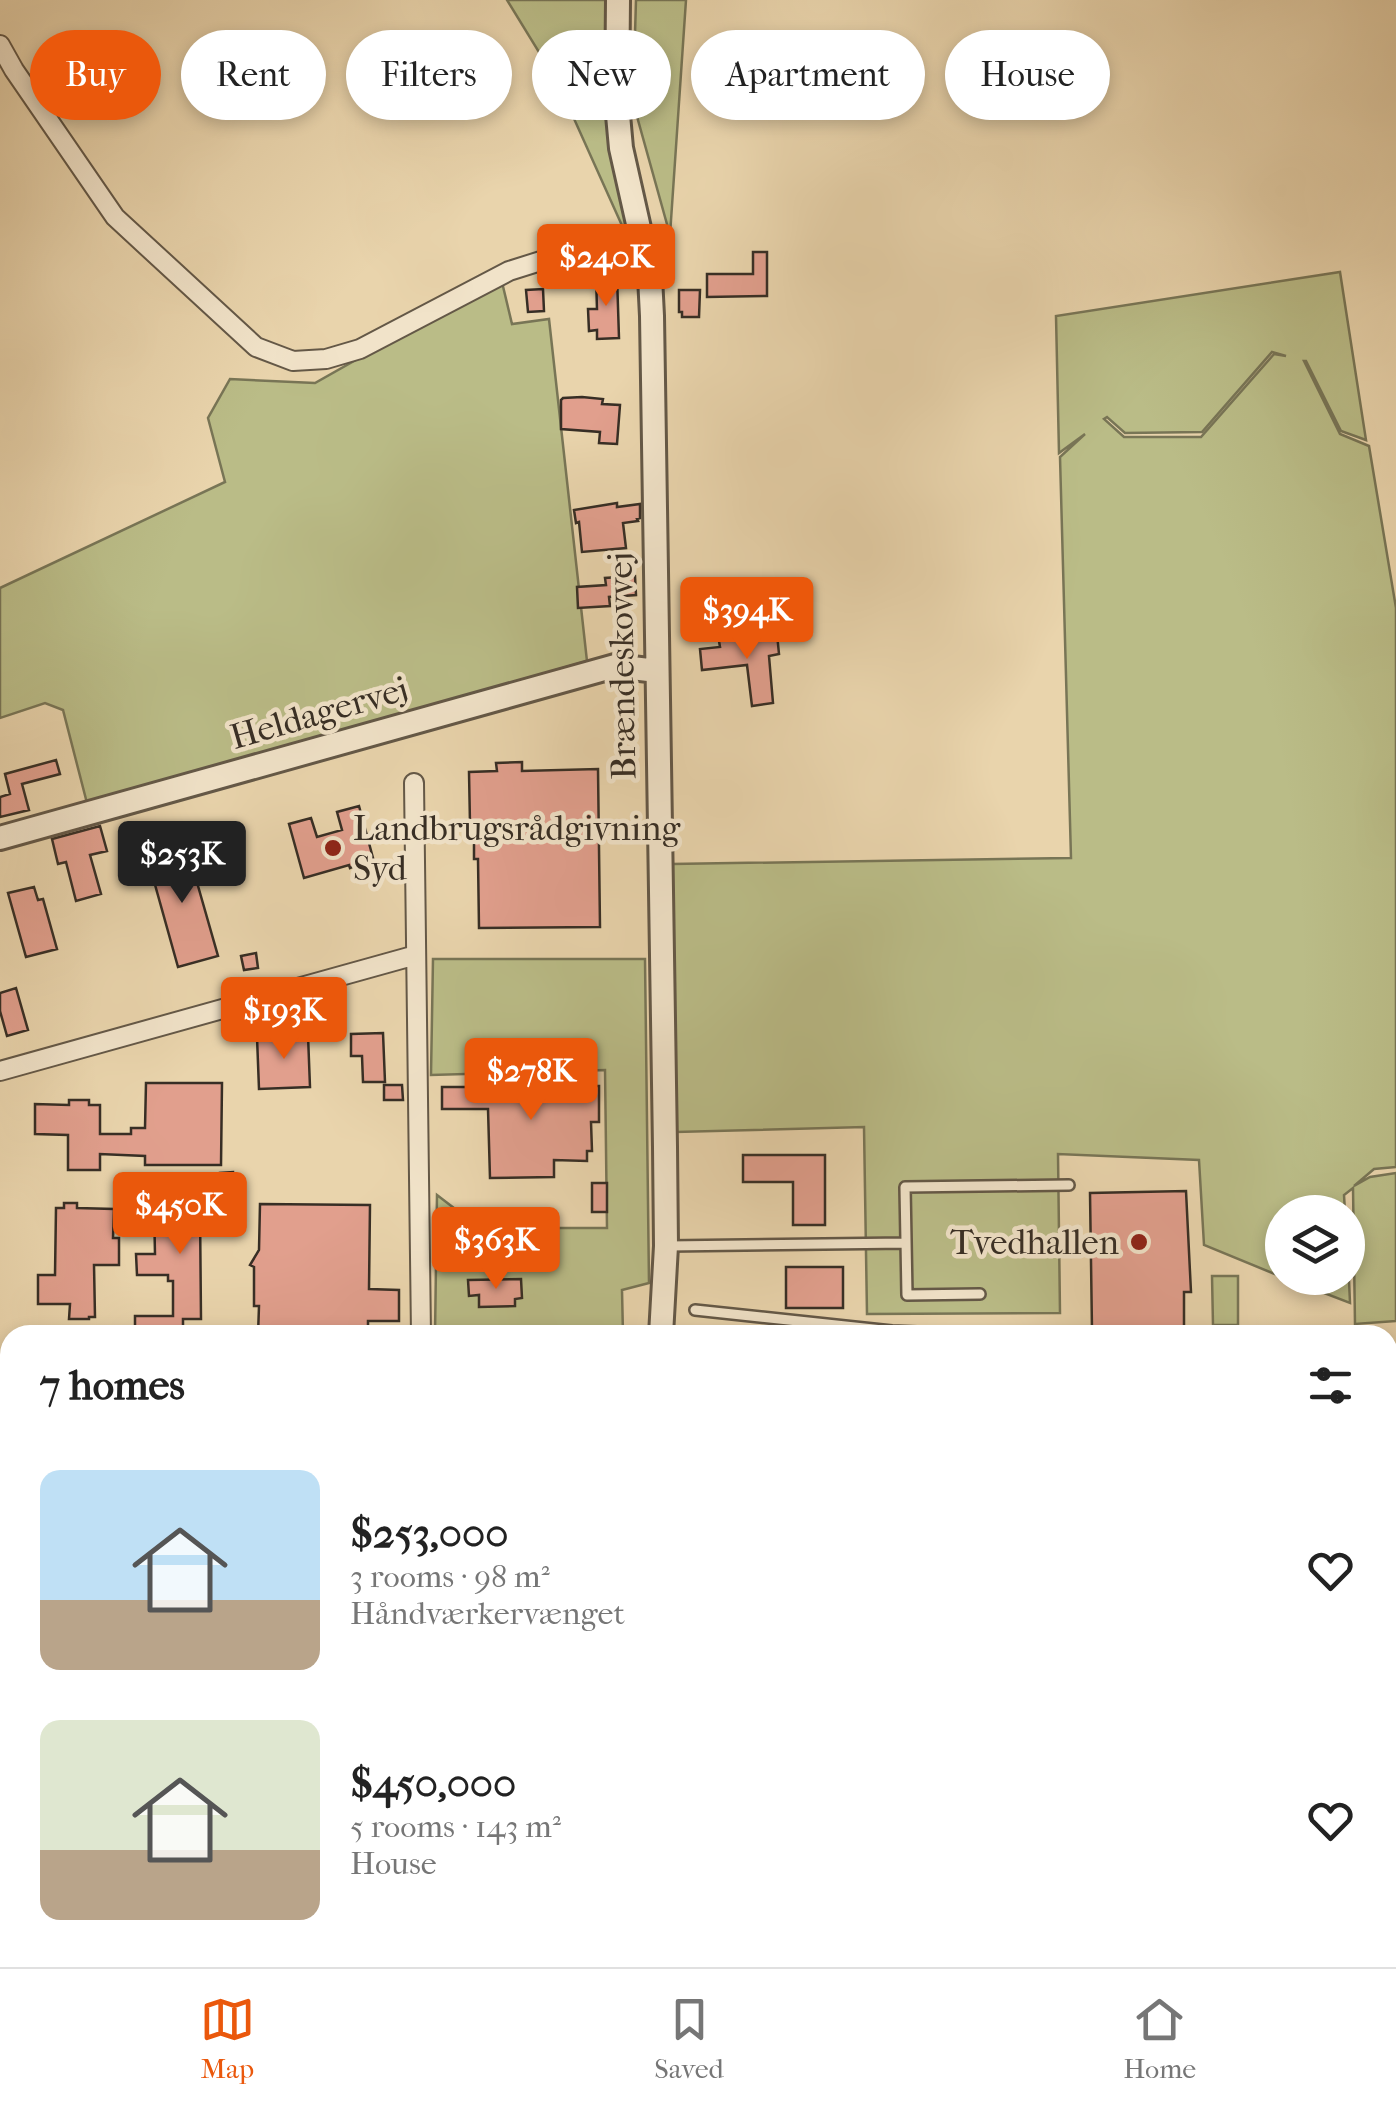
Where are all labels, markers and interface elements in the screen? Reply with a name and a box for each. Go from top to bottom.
chip: Buy [30,30,161,120]
chip: Rent [181,30,326,120]
chip: Filters [346,30,512,120]
chip: New [532,30,671,120]
chip: Apartment [691,30,925,120]
chip: House [945,30,1110,120]
pin: $240K [536,224,676,309]
text: $240K [559,238,653,275]
street label: Brændeskovvej [600,552,644,780]
pin: $394K [677,577,817,662]
text: $394K [702,591,792,628]
street label: Heldagervej [225,668,413,758]
place label: Landbrugsrådgivning Syd [353,808,680,889]
pin: $253K [112,821,252,906]
text: $253K [140,835,224,872]
marker: Landbrugsrådgivning Syd [322,837,344,859]
pin: $193K [214,977,354,1062]
text: $193K [243,991,325,1028]
pin: $278K [461,1038,601,1123]
text: $278K [487,1052,575,1089]
pin: $450K [110,1172,250,1257]
text: $450K [135,1186,225,1223]
map controls [1265,1195,1365,1295]
button: layers [1265,1195,1365,1295]
pin: $363K [426,1207,566,1292]
text: $363K [454,1221,538,1258]
place label: Tvedhallen [950,1222,1119,1263]
marker: Tvedhallen [1128,1231,1150,1253]
icon: filters [1303,1358,1358,1413]
text: 7 homes [40,1361,185,1410]
text: $253,000 [350,1509,508,1558]
icon: home [120,1510,240,1630]
icon: heart [1303,1543,1358,1598]
text: 3 rooms · 98 m² [350,1558,550,1595]
text: Håndværkervænget [350,1595,625,1632]
text: $450,000 [350,1759,516,1808]
icon: home [120,1760,240,1880]
icon: heart [1303,1793,1358,1848]
text: 5 rooms · 143 m² [350,1808,561,1845]
text: House [350,1845,437,1882]
tab: Map [200,1992,255,2085]
tab: Saved [654,1992,724,2085]
tab: Home [1123,1992,1196,2085]

